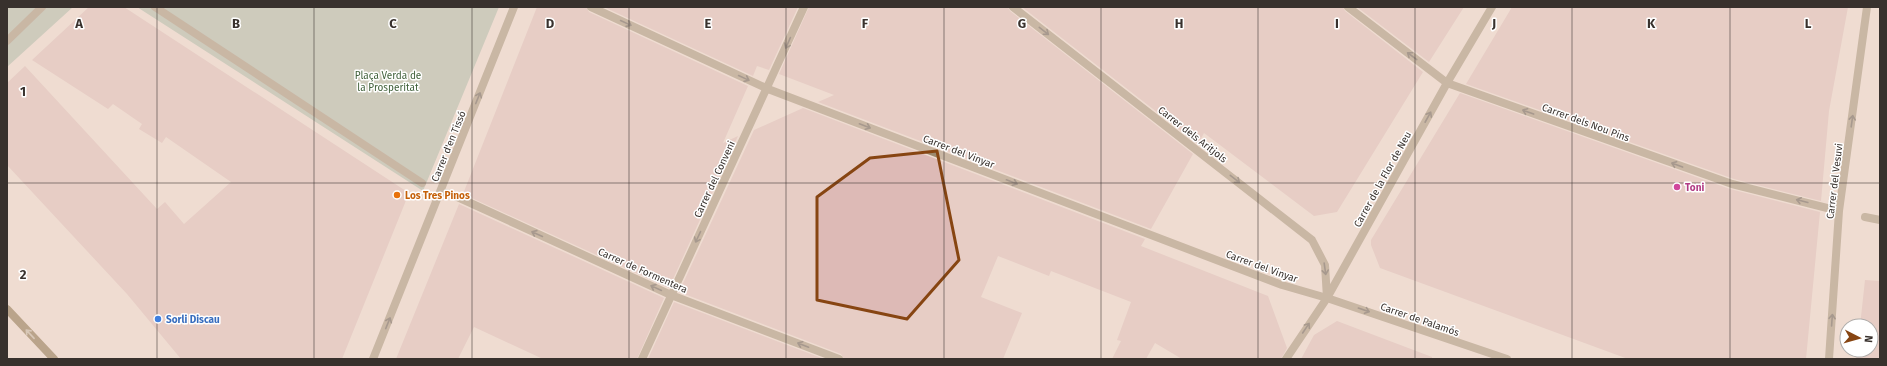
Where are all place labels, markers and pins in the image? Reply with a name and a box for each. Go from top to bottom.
marker: Toni [1672,182,1682,192]
place label: Toni [1685,182,1704,194]
marker: Los Tres Pinos [392,190,402,200]
place label: Los Tres Pinos [405,190,470,202]
marker: Sorli Discau [153,314,163,324]
place label: Sorli Discau [166,314,220,326]

